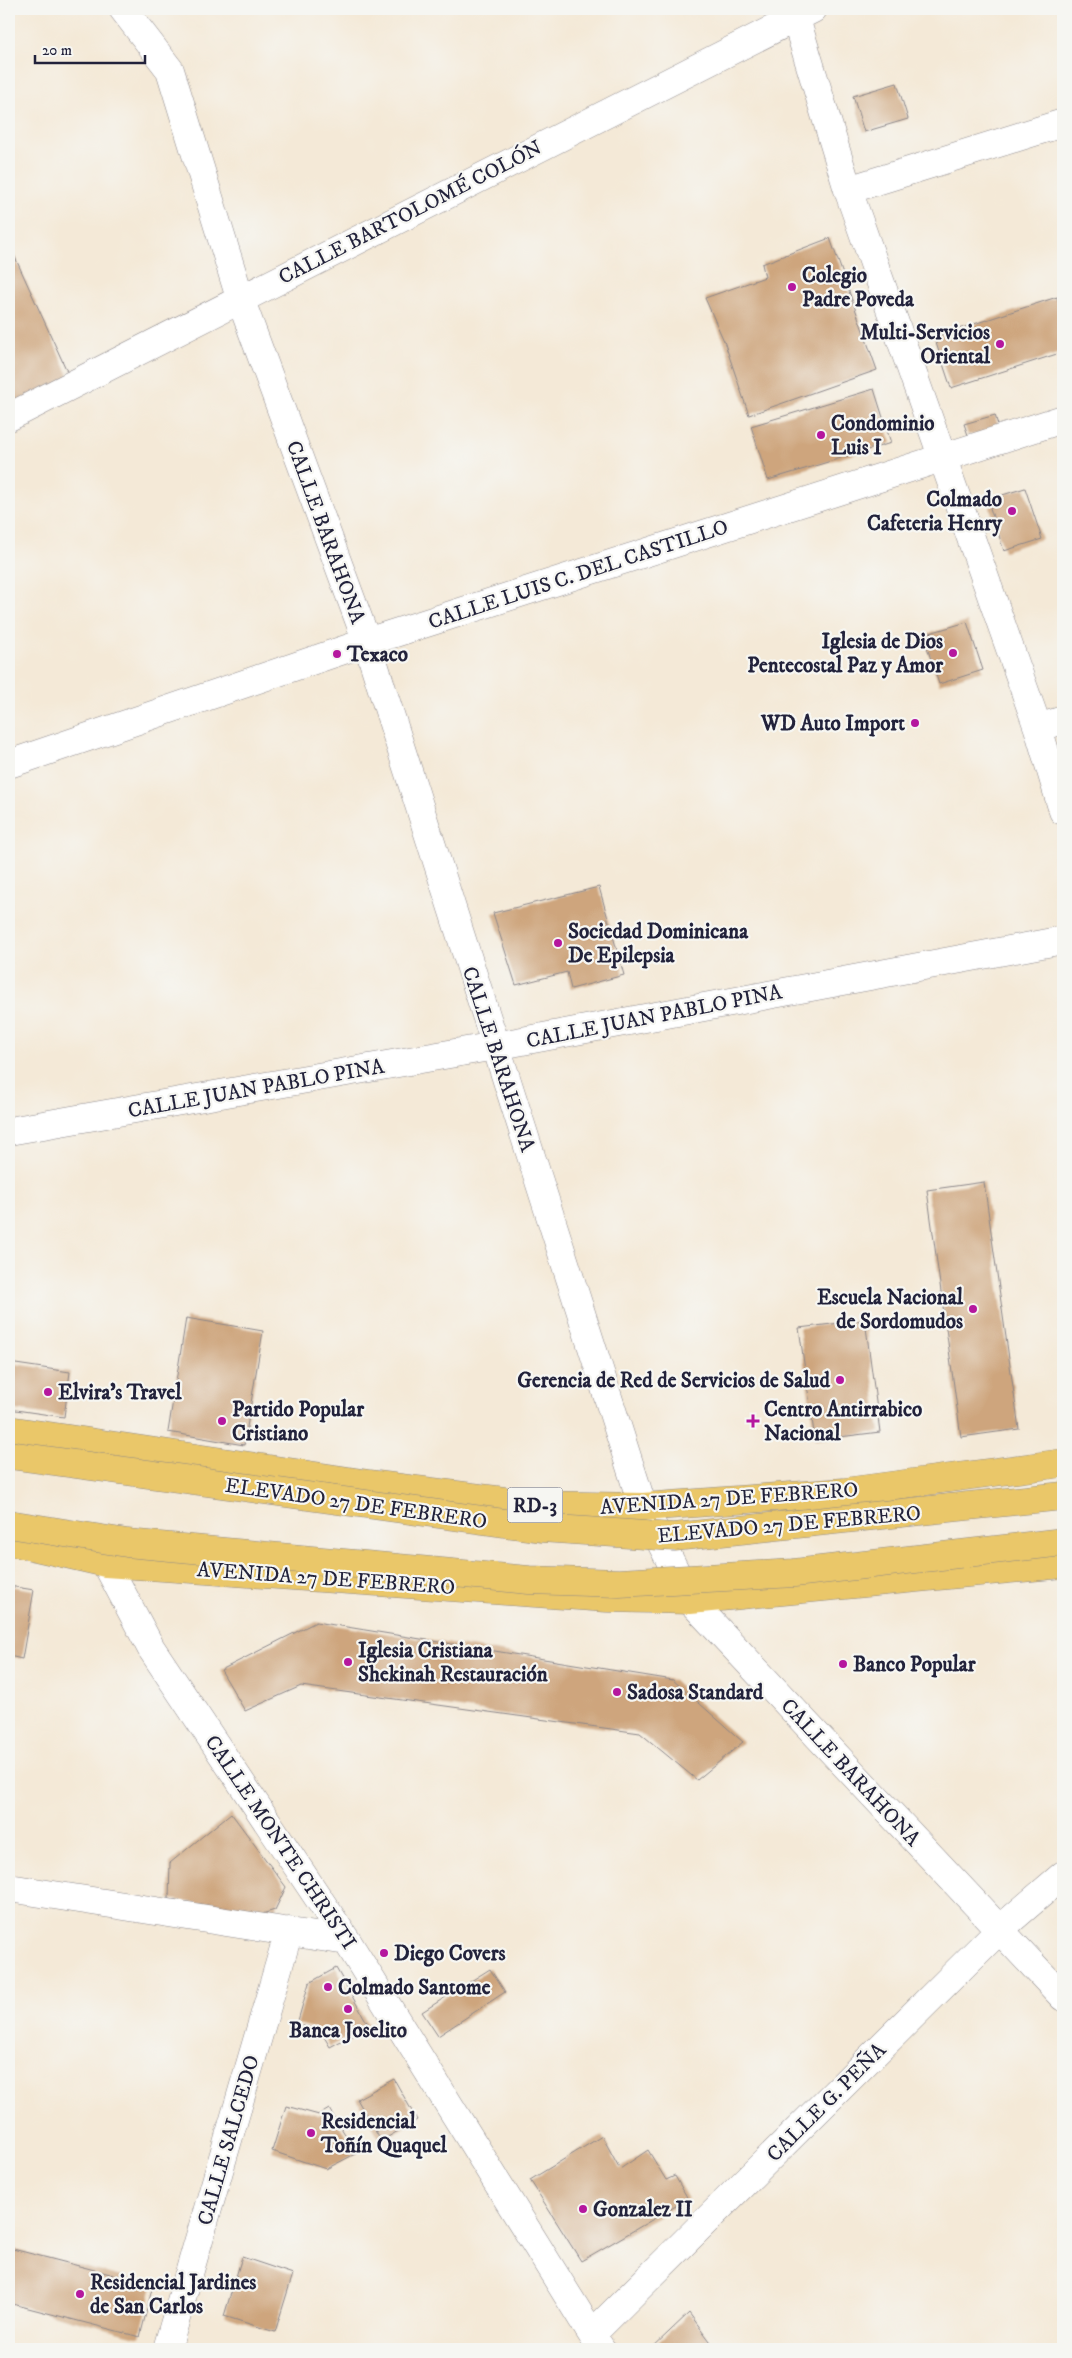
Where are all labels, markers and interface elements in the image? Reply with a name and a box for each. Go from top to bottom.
scale bar [35,32,145,64]
text: 20 m [42,41,72,60]
street label: CALLE BARTOLOMÉ COLÓN [273,133,547,291]
place label: Colegio Padre Poveda [802,263,915,313]
marker: Colegio Padre Poveda [786,281,798,293]
place label: Multi-Servicios Oriental [860,320,991,370]
marker: Multi-Servicios Oriental [994,338,1006,350]
place label: Condominio Luis I [831,411,935,461]
marker: Condominio Luis I [815,429,827,441]
street label: CALLE BARAHONA [280,437,371,628]
place label: Colmado Cafeteria Henry [867,487,1003,537]
marker: Colmado Cafeteria Henry [1006,505,1018,517]
street label: CALLE LUIS C. DEL CASTILLO [425,514,731,636]
place label: Iglesia de Dios Pentecostal Paz y Amor [747,629,944,679]
place label: Texaco [346,642,408,668]
marker: Iglesia de Dios Pentecostal Paz y Amor [947,647,959,659]
marker: Texaco [331,648,343,660]
place label: WD Auto Import [760,711,905,737]
marker: WD Auto Import [909,717,921,729]
place label: Sociedad Dominicana De Epilepsia [568,919,749,969]
marker: Sociedad Dominicana De Epilepsia [552,937,564,949]
street label: CALLE BARAHONA [456,963,540,1156]
street label: CALLE JUAN PABLO PINA [524,979,785,1055]
street label: CALLE JUAN PABLO PINA [126,1054,387,1124]
place label: Escuela Nacional de Sordomudos [817,1285,964,1335]
marker: Escuela Nacional de Sordomudos [967,1303,979,1315]
place label: Gerencia de Red de Servicios de Salud [517,1368,831,1394]
marker: Gerencia de Red de Servicios de Salud [834,1374,846,1386]
place label: Elvira's Travel [58,1380,182,1406]
marker: Elvira's Travel [42,1386,54,1398]
place label: Partido Popular Cristiano [232,1397,365,1447]
place label: Centro Antirrabico Nacional [764,1397,922,1447]
marker: Centro Antirrabico Nacional [746,1414,760,1428]
marker: Partido Popular Cristiano [216,1415,228,1427]
street label: ELEVADO 27 DE FEBRERO [223,1473,489,1535]
street label: AVENIDA 27 DE FEBRERO [599,1477,859,1521]
road number: RD-3 [508,1488,562,1522]
street label: ELEVADO 27 DE FEBRERO [656,1501,922,1549]
street label: AVENIDA 27 DE FEBRERO [196,1557,456,1601]
place label: Iglesia Cristiana Shekinah Restauración [358,1638,549,1688]
place label: Banco Popular [853,1652,977,1678]
marker: Iglesia Cristiana Shekinah Restauración [342,1656,354,1668]
marker: Banco Popular [837,1658,849,1670]
place label: Sadosa Standard [627,1680,764,1706]
marker: Sadosa Standard [611,1686,623,1698]
street label: CALLE BARAHONA [775,1693,926,1853]
street label: CALLE MONTE CHRISTI [199,1730,362,1955]
place label: Diego Covers [394,1941,506,1967]
marker: Diego Covers [378,1947,390,1959]
place label: Colmado Santome [338,1975,491,2001]
marker: Colmado Santome [322,1981,334,1993]
marker: Banca Joselito [342,2003,354,2015]
place label: Banca Joselito [289,2018,407,2044]
street label: CALLE G. PEÑA [760,2036,892,2168]
street label: CALLE SALCEDO [192,2052,266,2228]
place label: Residencial Toñín Quaquel [320,2109,448,2159]
marker: Residencial Toñín Quaquel [305,2127,317,2139]
place label: Gonzalez II [593,2197,693,2223]
marker: Gonzalez II [577,2203,589,2215]
place label: Residencial Jardines de San Carlos [90,2270,256,2320]
marker: Residencial Jardines de San Carlos [74,2288,86,2300]

